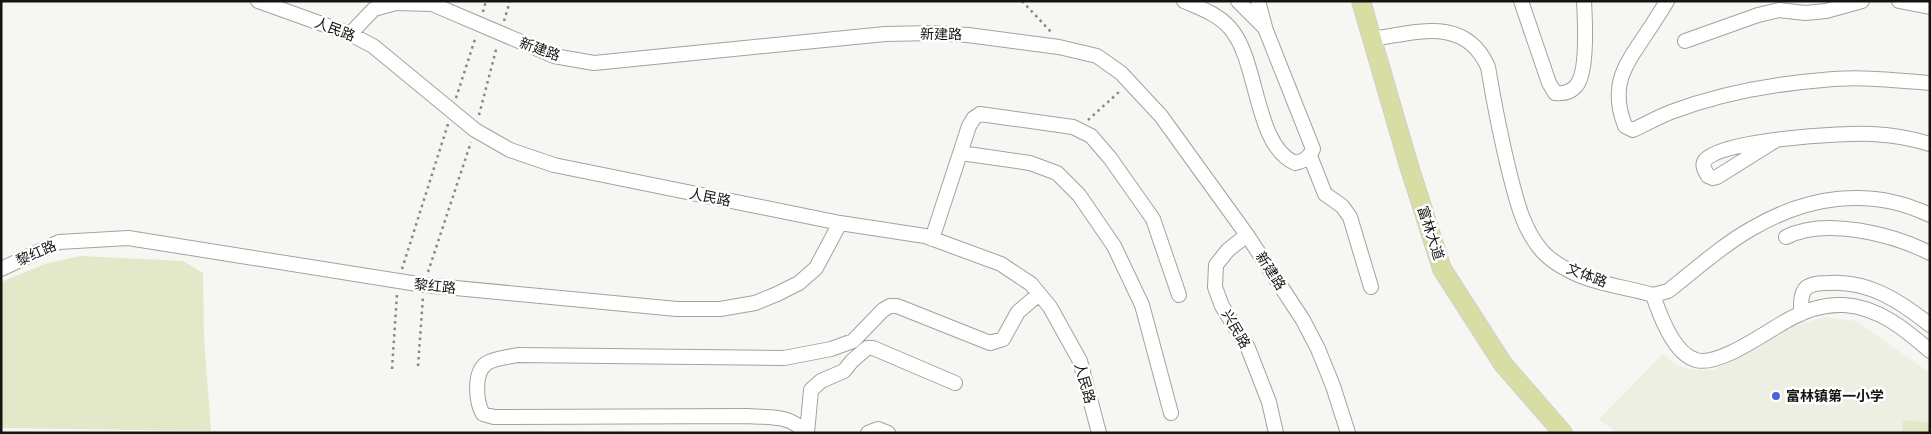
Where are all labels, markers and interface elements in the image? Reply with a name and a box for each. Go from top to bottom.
street label: 人民路 [312,11,359,46]
street label: 新建路 [920,23,962,44]
street label: 新建路 [517,31,563,66]
street label: 人民路 [687,182,733,211]
street label: 富林大道 [1413,203,1450,263]
street label: 黎红路 [12,234,59,271]
street label: 新建路 [1251,247,1292,294]
street label: 文体路 [1564,257,1611,292]
street label: 黎红路 [413,273,457,298]
street label: 兴民路 [1217,305,1256,352]
street label: 人民路 [1070,360,1101,406]
place label: 富林镇第一小学 [1786,385,1884,406]
marker: 富林镇第一小学 [1770,390,1782,402]

